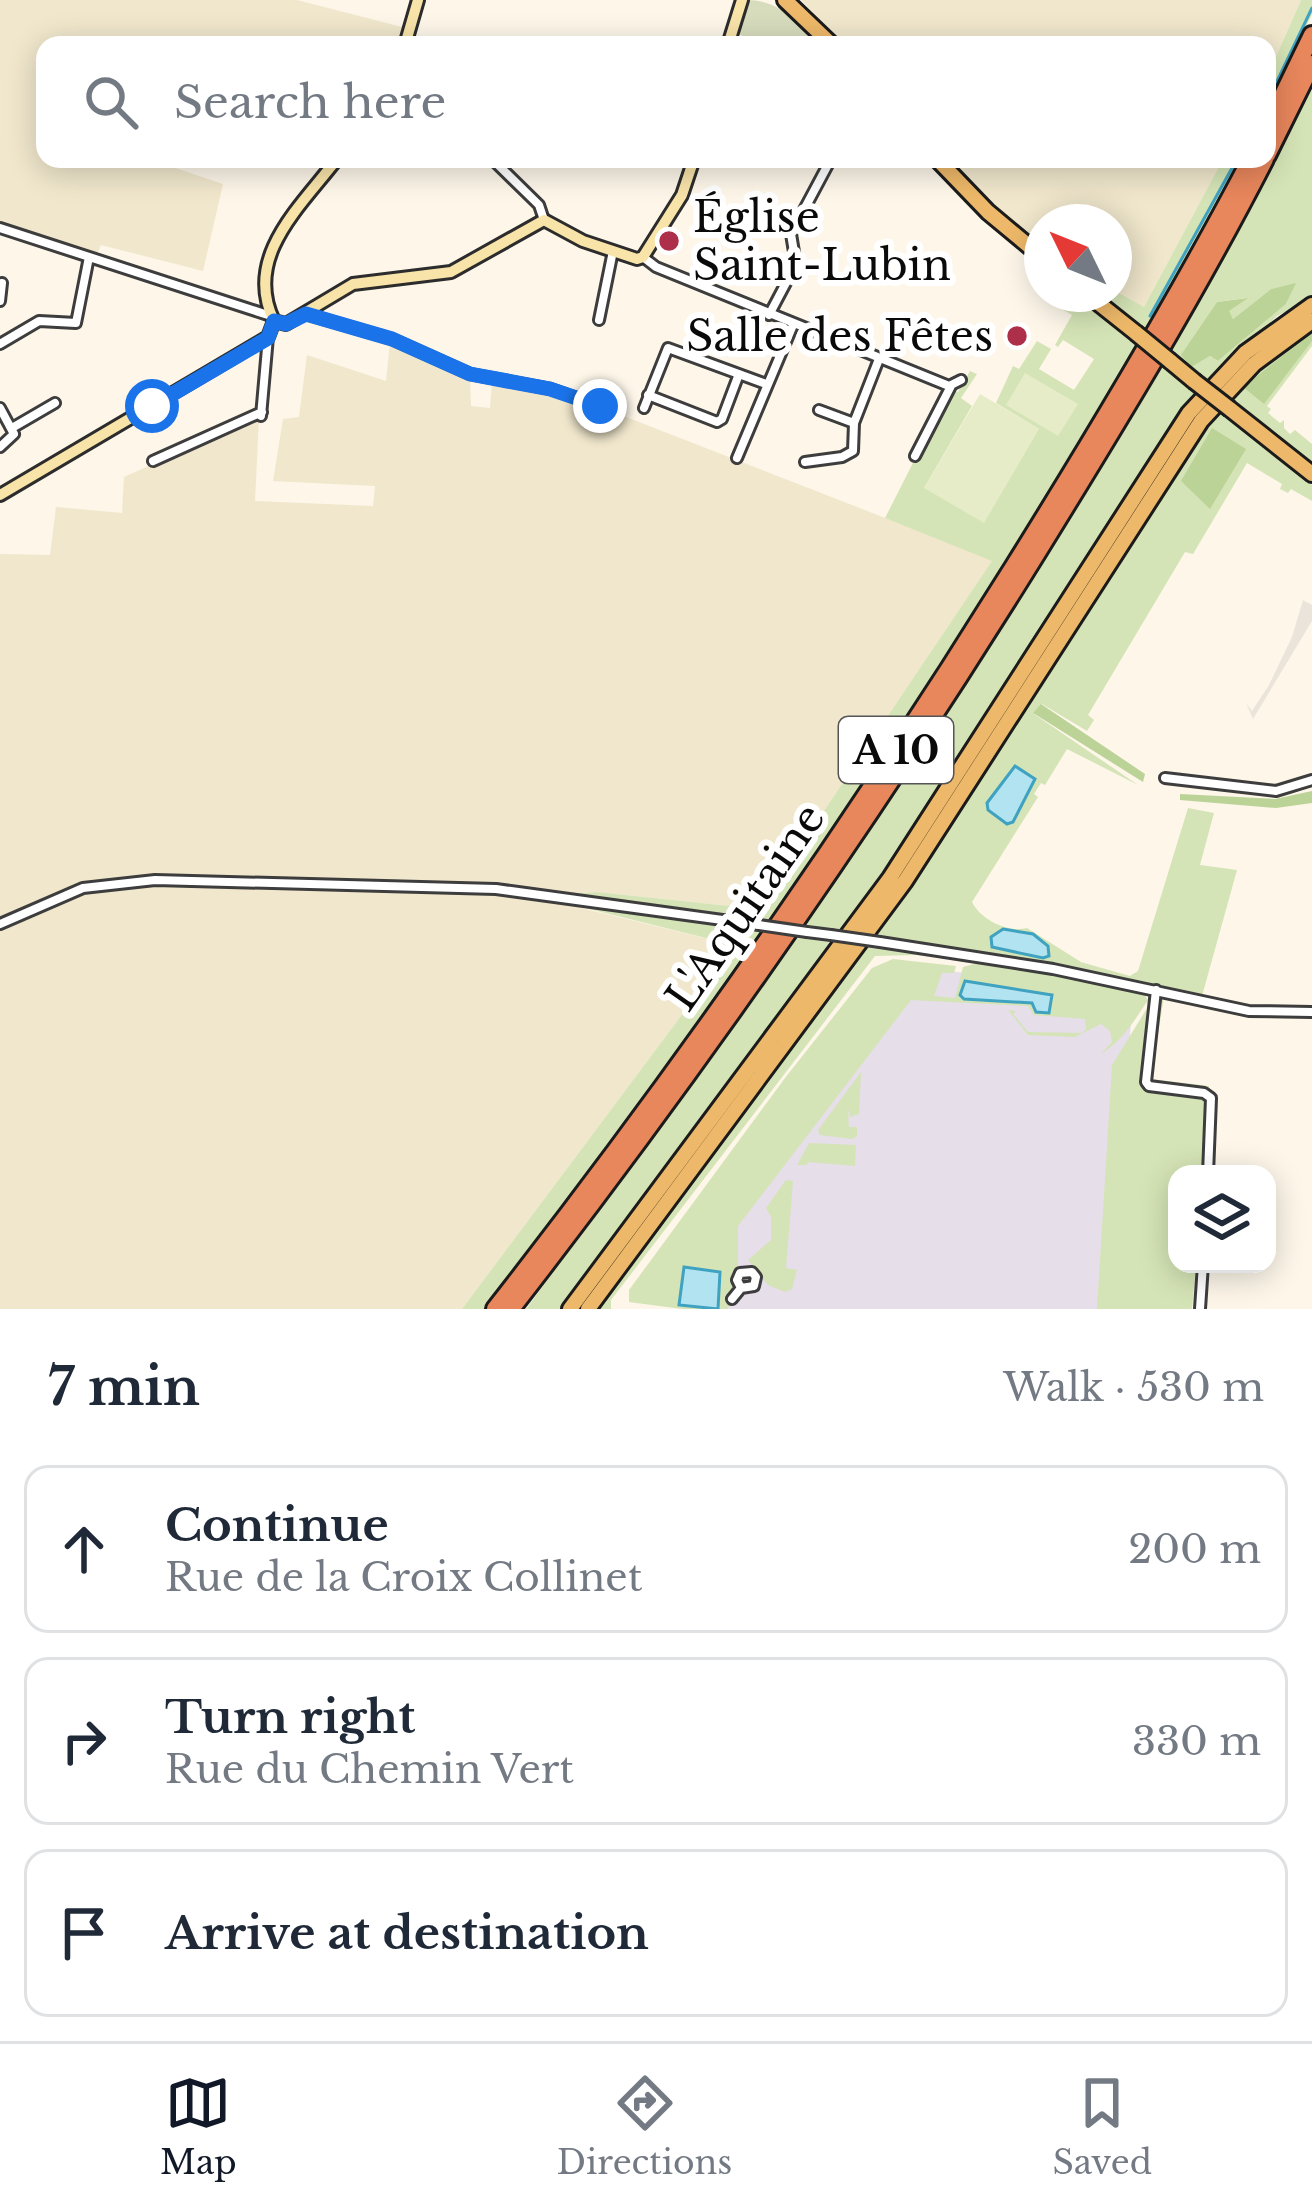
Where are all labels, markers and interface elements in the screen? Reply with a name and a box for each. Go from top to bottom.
search box [36,36,1276,168]
icon: search [78,69,144,135]
text: Search here [174,74,446,130]
place label: Église Saint-Lubin [693,191,951,291]
north arrow [1024,204,1132,312]
marker: Église Saint-Lubin [656,228,682,254]
place label: Salle des Fêtes [686,310,993,362]
marker: Salle des Fêtes [1004,323,1030,349]
route start [125,379,179,433]
route end [573,379,627,433]
road number: A 10 [839,717,953,783]
street label: L'Aquitaine [655,793,835,1021]
map controls [1168,1165,1276,1273]
button: layers [1168,1165,1276,1273]
text: 7 min [48,1356,200,1419]
text: Walk · 530 m [1003,1363,1264,1412]
text: Continue [165,1497,389,1553]
icon: ahead [51,1516,117,1582]
text: 200 m [1128,1525,1261,1574]
text: Rue de la Croix Collinet [165,1553,642,1602]
text: Turn right [165,1689,415,1745]
icon: right [51,1708,117,1774]
text: 330 m [1132,1717,1261,1766]
text: Rue du Chemin Vert [165,1745,574,1794]
icon: arrive [51,1900,117,1966]
text: Arrive at destination [165,1905,649,1961]
tab: Map [160,2070,237,2183]
tab: Directions [557,2070,732,2183]
tab: Saved [1052,2070,1152,2183]

